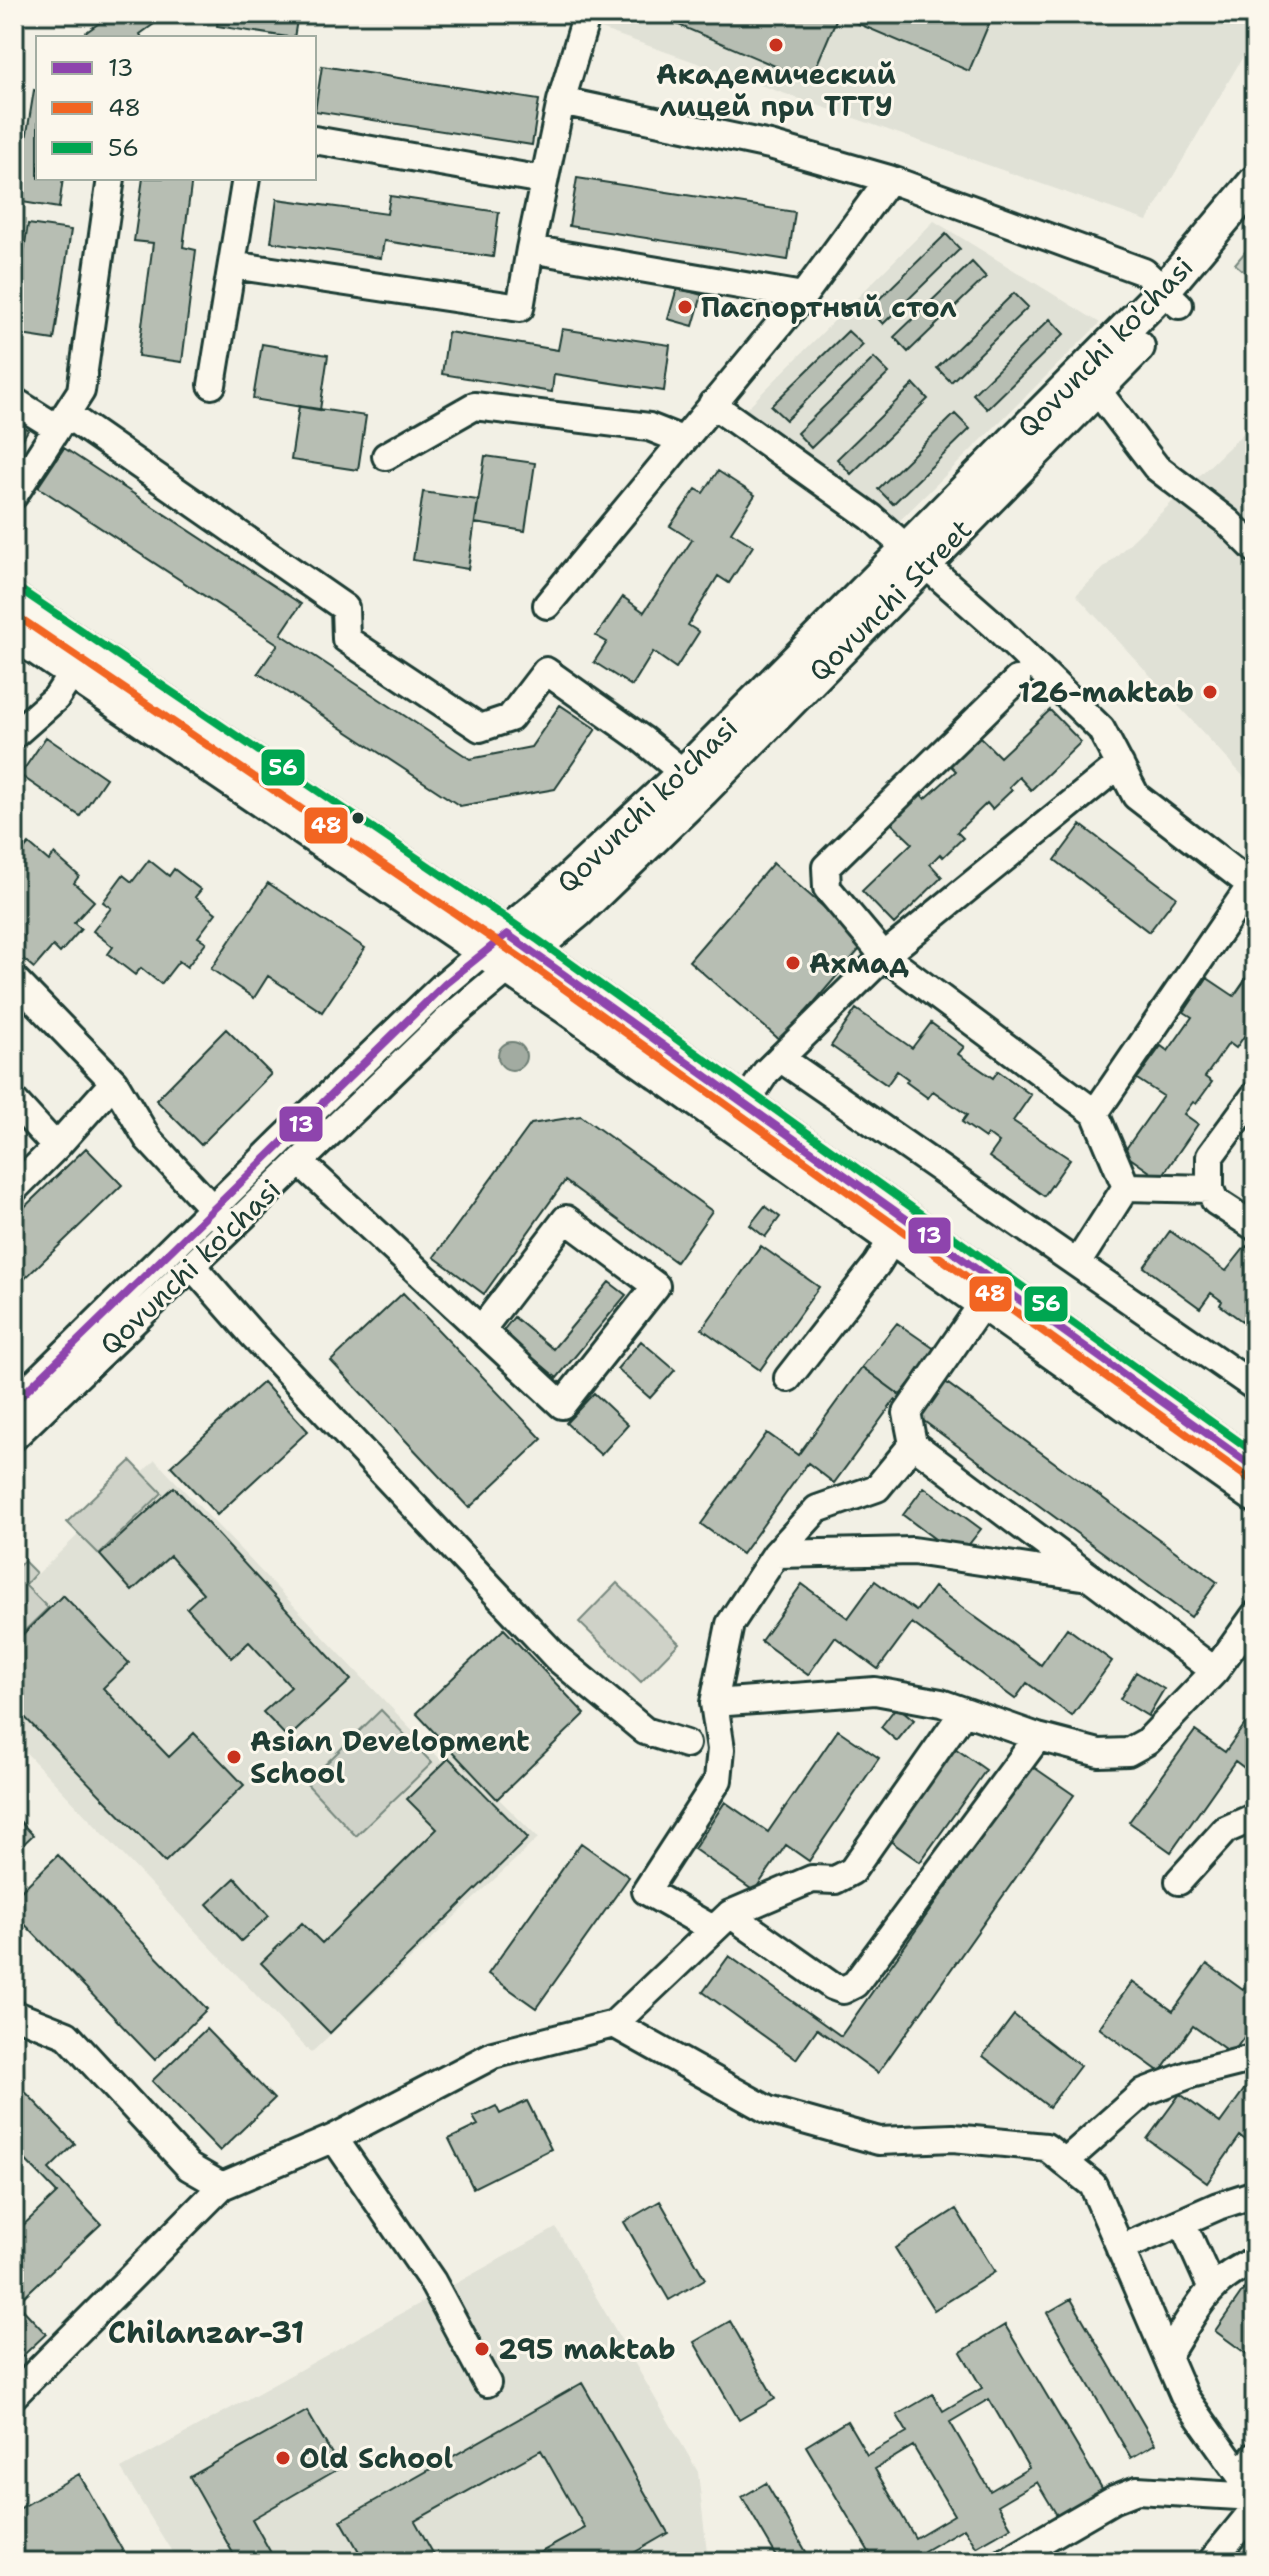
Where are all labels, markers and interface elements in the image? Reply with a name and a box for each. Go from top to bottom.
legend [36,36,316,180]
marker: Академический лицей при ТГТУ [767,36,785,54]
text: 13 [108,52,134,84]
place label: Академический лицей при ТГТУ [656,55,896,125]
text: 48 [108,92,141,124]
text: 56 [108,132,139,164]
street label: Qovunchi ko'chasi [1009,248,1201,446]
place label: Паспортный стол [701,288,957,326]
marker: Паспортный стол [676,298,694,316]
street label: Qovunchi Street [800,510,980,690]
place label: 126-maktab [1018,673,1194,711]
marker: 126-maktab [1201,683,1219,701]
street label: Qovunchi ko'chasi [548,709,746,901]
line badge: 56 [260,748,306,787]
text: 56 [268,753,298,782]
line badge: 48 [303,806,349,845]
unlabelled marker [350,810,366,826]
text: 48 [311,811,341,840]
place label: Ахмад [809,944,909,982]
marker: Ахмад [784,954,802,972]
line badge: 13 [278,1105,324,1143]
text: 13 [289,1110,313,1139]
street label: Qovunchi ko'chasi [91,1171,289,1363]
line badge: 13 [907,1216,952,1255]
text: 13 [917,1221,941,1250]
line badge: 48 [968,1275,1013,1313]
text: 48 [975,1279,1005,1308]
line badge: 56 [1023,1285,1069,1323]
text: 56 [1031,1289,1061,1318]
place label: Asian Development School [250,1722,530,1792]
marker: Asian Development School [225,1748,243,1766]
district label: Chilanzar-31 [108,2312,304,2353]
place label: 295 maktab [498,2330,676,2368]
marker: 295 maktab [473,2340,491,2358]
place label: Old School [299,2439,453,2477]
marker: Old School [274,2449,292,2467]

